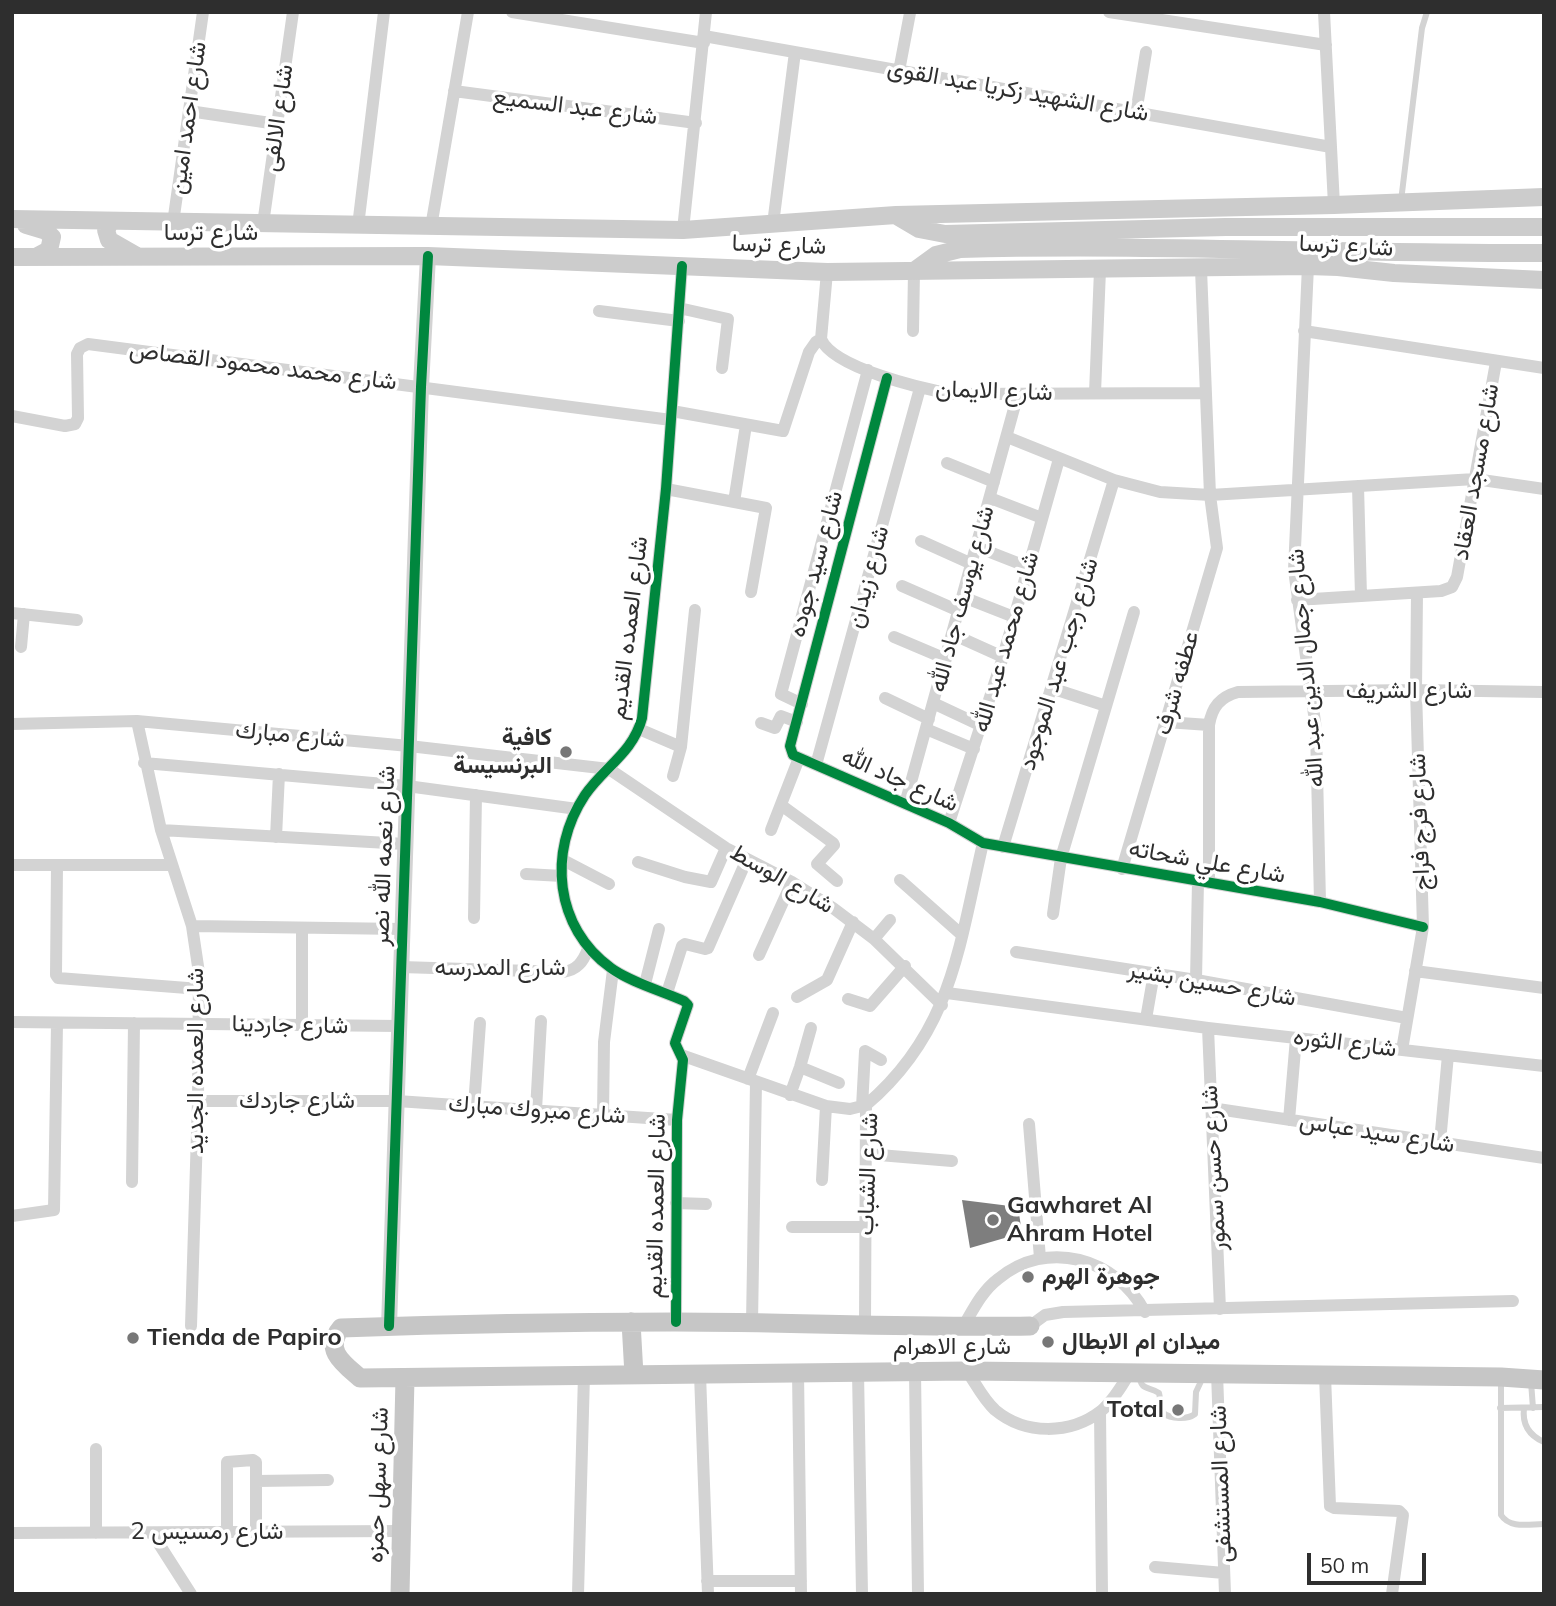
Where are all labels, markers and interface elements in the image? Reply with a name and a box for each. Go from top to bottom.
street label: شارع احمد امين [163,40,213,196]
street label: شارع الشهيد زكريا عبد القوى [885,54,1151,128]
street label: شارع الالفى [256,62,300,174]
street label: شارع عبد السميع [491,83,659,131]
street label: شارع ترسا [164,219,258,247]
street label: شارع ترسا [731,229,827,261]
street label: شارع ترسا [1298,229,1394,263]
street label: شارع محمد محمود القصاص [128,335,398,397]
street label: شارع الايمان [935,375,1053,407]
street label: شارع مسجد العقاد [1446,381,1506,563]
street label: شارع سيد جوده [783,488,849,640]
street label: شارع يوسف جاد الله [923,503,1001,695]
street label: شارع زيدان [841,523,895,631]
street label: شارع العمده القديم [603,535,655,721]
street label: شارع جمال الدين عبد الله [1281,547,1331,789]
street label: شارع محمد عبد الله [966,548,1046,736]
street label: شارع رجب عبد الموجود [1013,554,1105,774]
street label: عطفه شرف [1148,628,1206,738]
street label: شارع الشريف [1346,677,1472,705]
street label: شارع مبارك [234,716,346,754]
place label: كافية البرنسيسة [453,724,552,780]
street label: شارع جاد الله [837,741,963,819]
marker: كافية البرنسيسة [558,744,574,760]
street label: شارع فرج فراج [1403,753,1437,891]
street label: شارع نعمه الله نصر [366,765,402,947]
street label: شارع علي شحاته [1126,834,1288,890]
street label: شارع الوسط [725,838,839,920]
street label: شارع المدرسه [434,954,566,982]
street label: شارع حسين بشير [1126,955,1298,1013]
street label: شارع العمده الجديد [182,968,210,1154]
street label: شارع جاردينا [231,1010,349,1040]
street label: شارع الثوره [1292,1022,1398,1064]
street label: شارع حسن سمور [1195,1084,1233,1252]
street label: شارع جاردك [239,1087,355,1115]
street label: شارع مبروك مبارك [447,1089,627,1131]
street label: شارع سيد عباس [1297,1107,1457,1159]
street label: شارع الشباب [851,1112,885,1236]
street label: شارع العمده القديم [640,1113,672,1299]
place label: Gawharet Al Ahram Hotel [1007,1192,1153,1248]
marker: Gawharet Al Ahram Hotel [985,1212,1001,1228]
place label: جوهرة الهرم [1042,1263,1160,1291]
marker: جوهرة الهرم [1020,1269,1036,1285]
place label: Tienda de Papiro [147,1324,342,1352]
place label: ميدان ام الابطال [1062,1328,1220,1356]
marker: Tienda de Papiro [125,1330,141,1346]
street label: شارع الاهرام [893,1333,1011,1361]
marker: ميدان ام الابطال [1040,1334,1056,1350]
place label: Total [1107,1396,1164,1424]
marker: Total [1170,1402,1186,1418]
street label: شارع المستشفى [1204,1405,1238,1563]
street label: شارع سهل حمزه [361,1406,395,1564]
street label: شارع رمسيس 2 [131,1518,283,1546]
scale bar [1311,1540,1430,1584]
text: 50 m [1320,1552,1369,1578]

